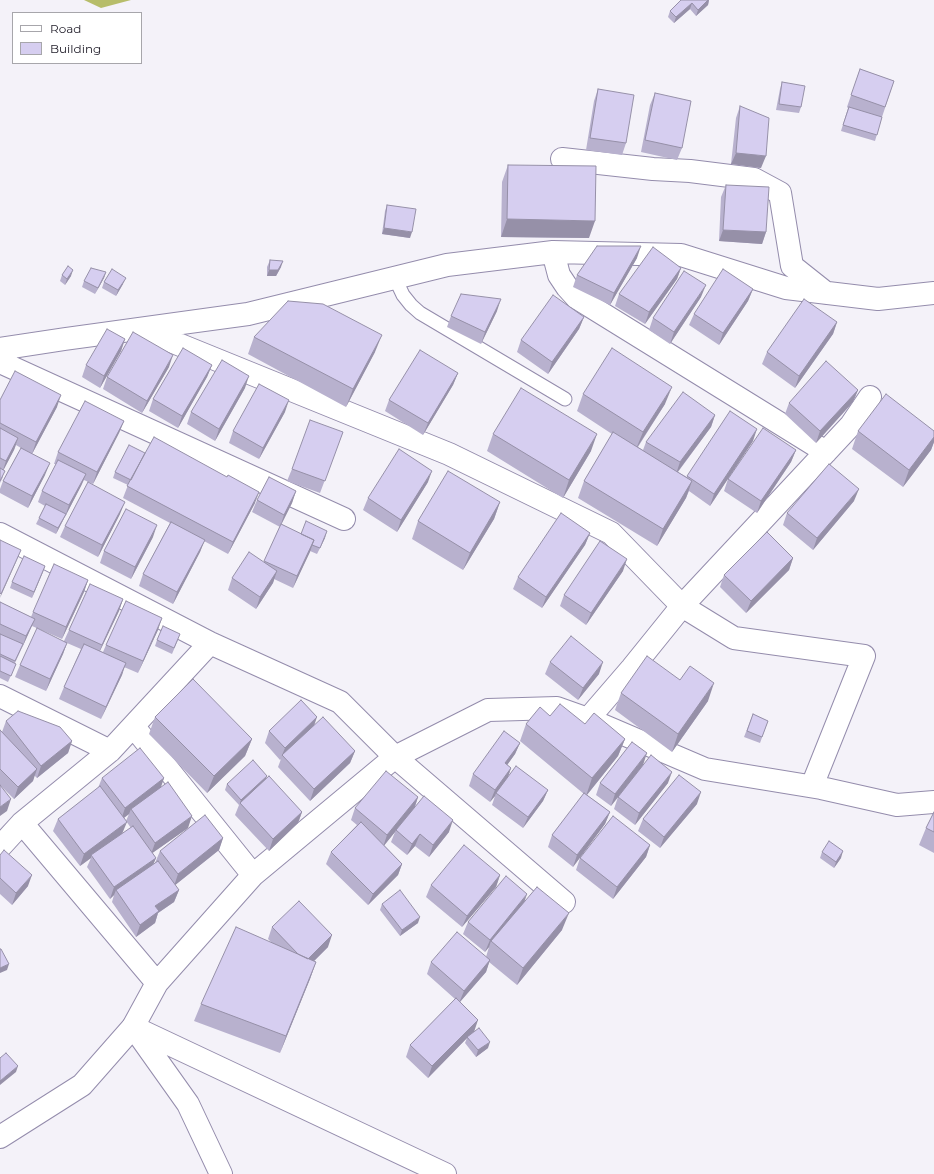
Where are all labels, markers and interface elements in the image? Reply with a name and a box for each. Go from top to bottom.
legend [12,12,142,64]
text: Road [50,21,81,36]
text: Building [50,41,101,56]

